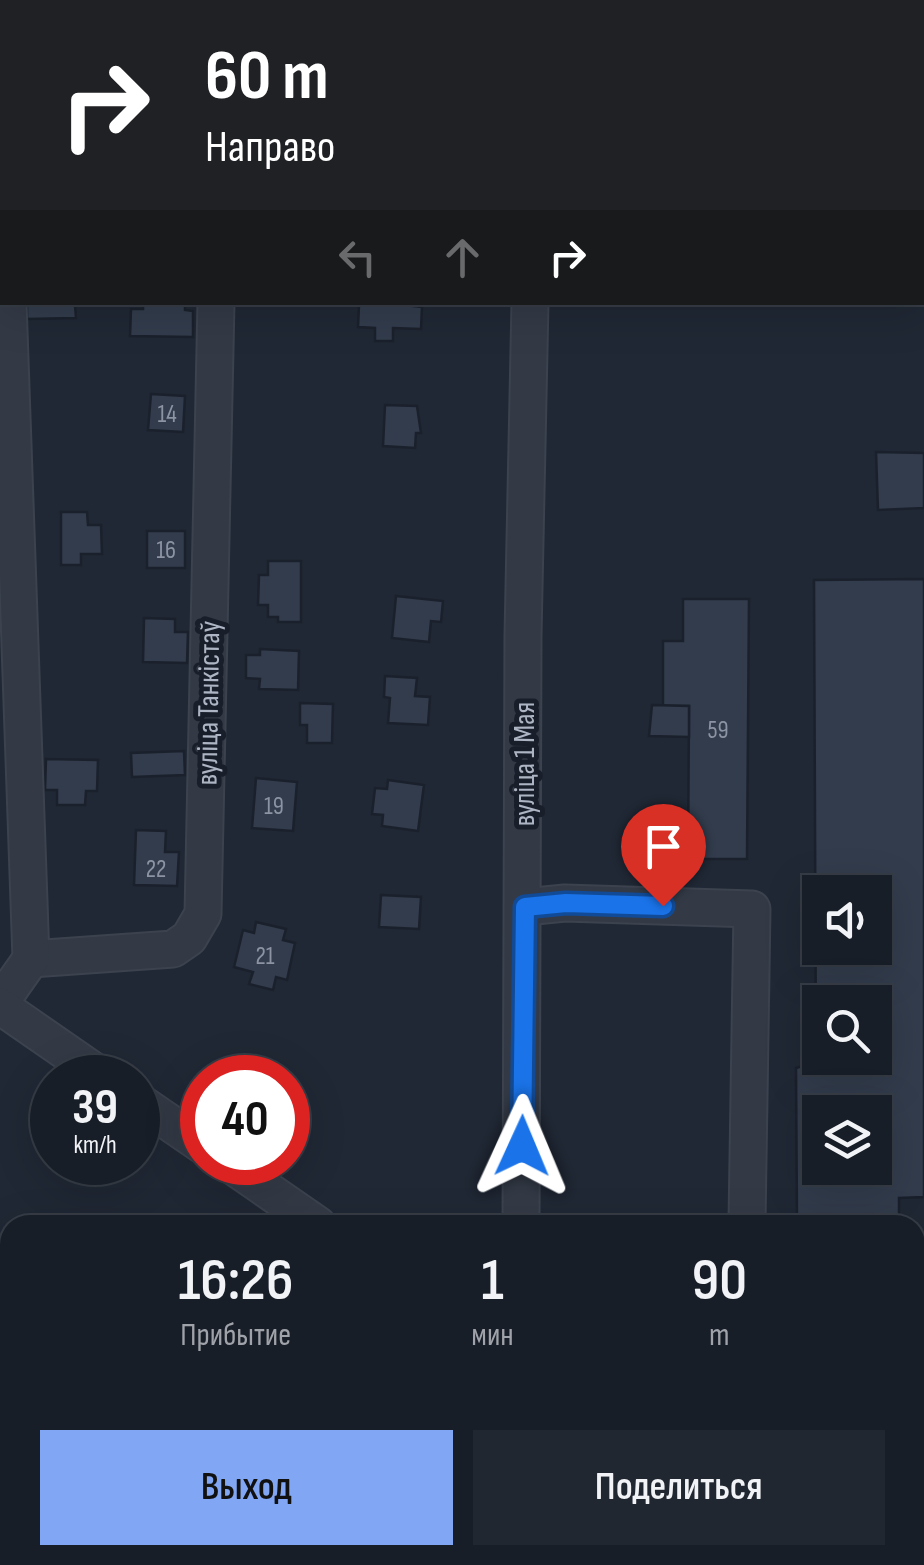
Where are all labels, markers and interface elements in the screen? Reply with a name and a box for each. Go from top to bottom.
text: 60 m [205,35,329,119]
icon: right [40,40,170,170]
text: Направо [205,120,335,175]
icon: left [330,230,385,285]
icon: ahead [435,230,490,285]
icon: right [540,230,595,285]
house number: 14 [157,399,177,430]
house number: 16 [156,535,176,566]
street label: вуліца Танкістаў [190,620,228,786]
street label: вуліца 1 Мая [507,702,543,826]
house number: 59 [707,715,729,746]
house number: 19 [264,791,284,822]
pin [621,804,706,907]
icon: arrive [636,819,691,874]
house number: 22 [146,854,166,885]
map controls [802,875,892,1185]
button: sound [802,875,892,965]
house number: 21 [255,941,275,972]
button: search [802,985,892,1075]
speed limit sign: 40 [180,1055,310,1185]
text: 39 [72,1078,118,1138]
position arrow [470,1094,574,1198]
button: layers [802,1095,892,1185]
text: km/h [73,1130,117,1161]
text: 16:26 [178,1245,293,1317]
text: 1 [481,1245,504,1317]
text: 90 [692,1245,747,1317]
text: Прибытие [180,1316,291,1355]
text: мин [471,1316,514,1355]
text: m [709,1316,730,1355]
button: Выход [40,1430,453,1545]
button: Поделиться [473,1430,885,1545]

